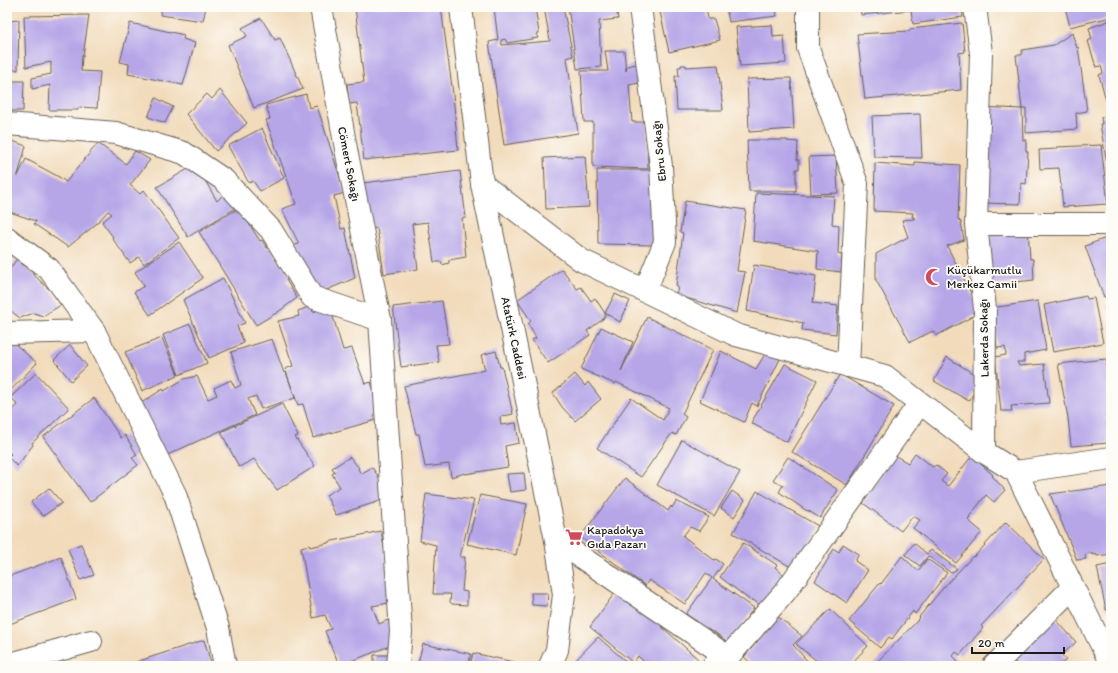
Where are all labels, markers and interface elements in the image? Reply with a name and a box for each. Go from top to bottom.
street label: Ebru Sokağı [649,120,669,182]
street label: Cömert Sokağı [335,125,363,203]
place label: Küçükarmutlu Merkez Camii [947,263,1022,291]
mosque icon: Küçükarmutlu Merkez Camii [924,267,944,287]
street label: Atatürk Caddesi [498,295,530,381]
street label: Lakerda Sokağı [976,299,992,377]
place label: Kapadokya Gıda Pazarı [587,523,646,551]
supermarket icon: Kapadokya Gıda Pazarı [564,527,584,547]
scale bar [972,629,1064,655]
text: 20 m [978,636,1005,650]

